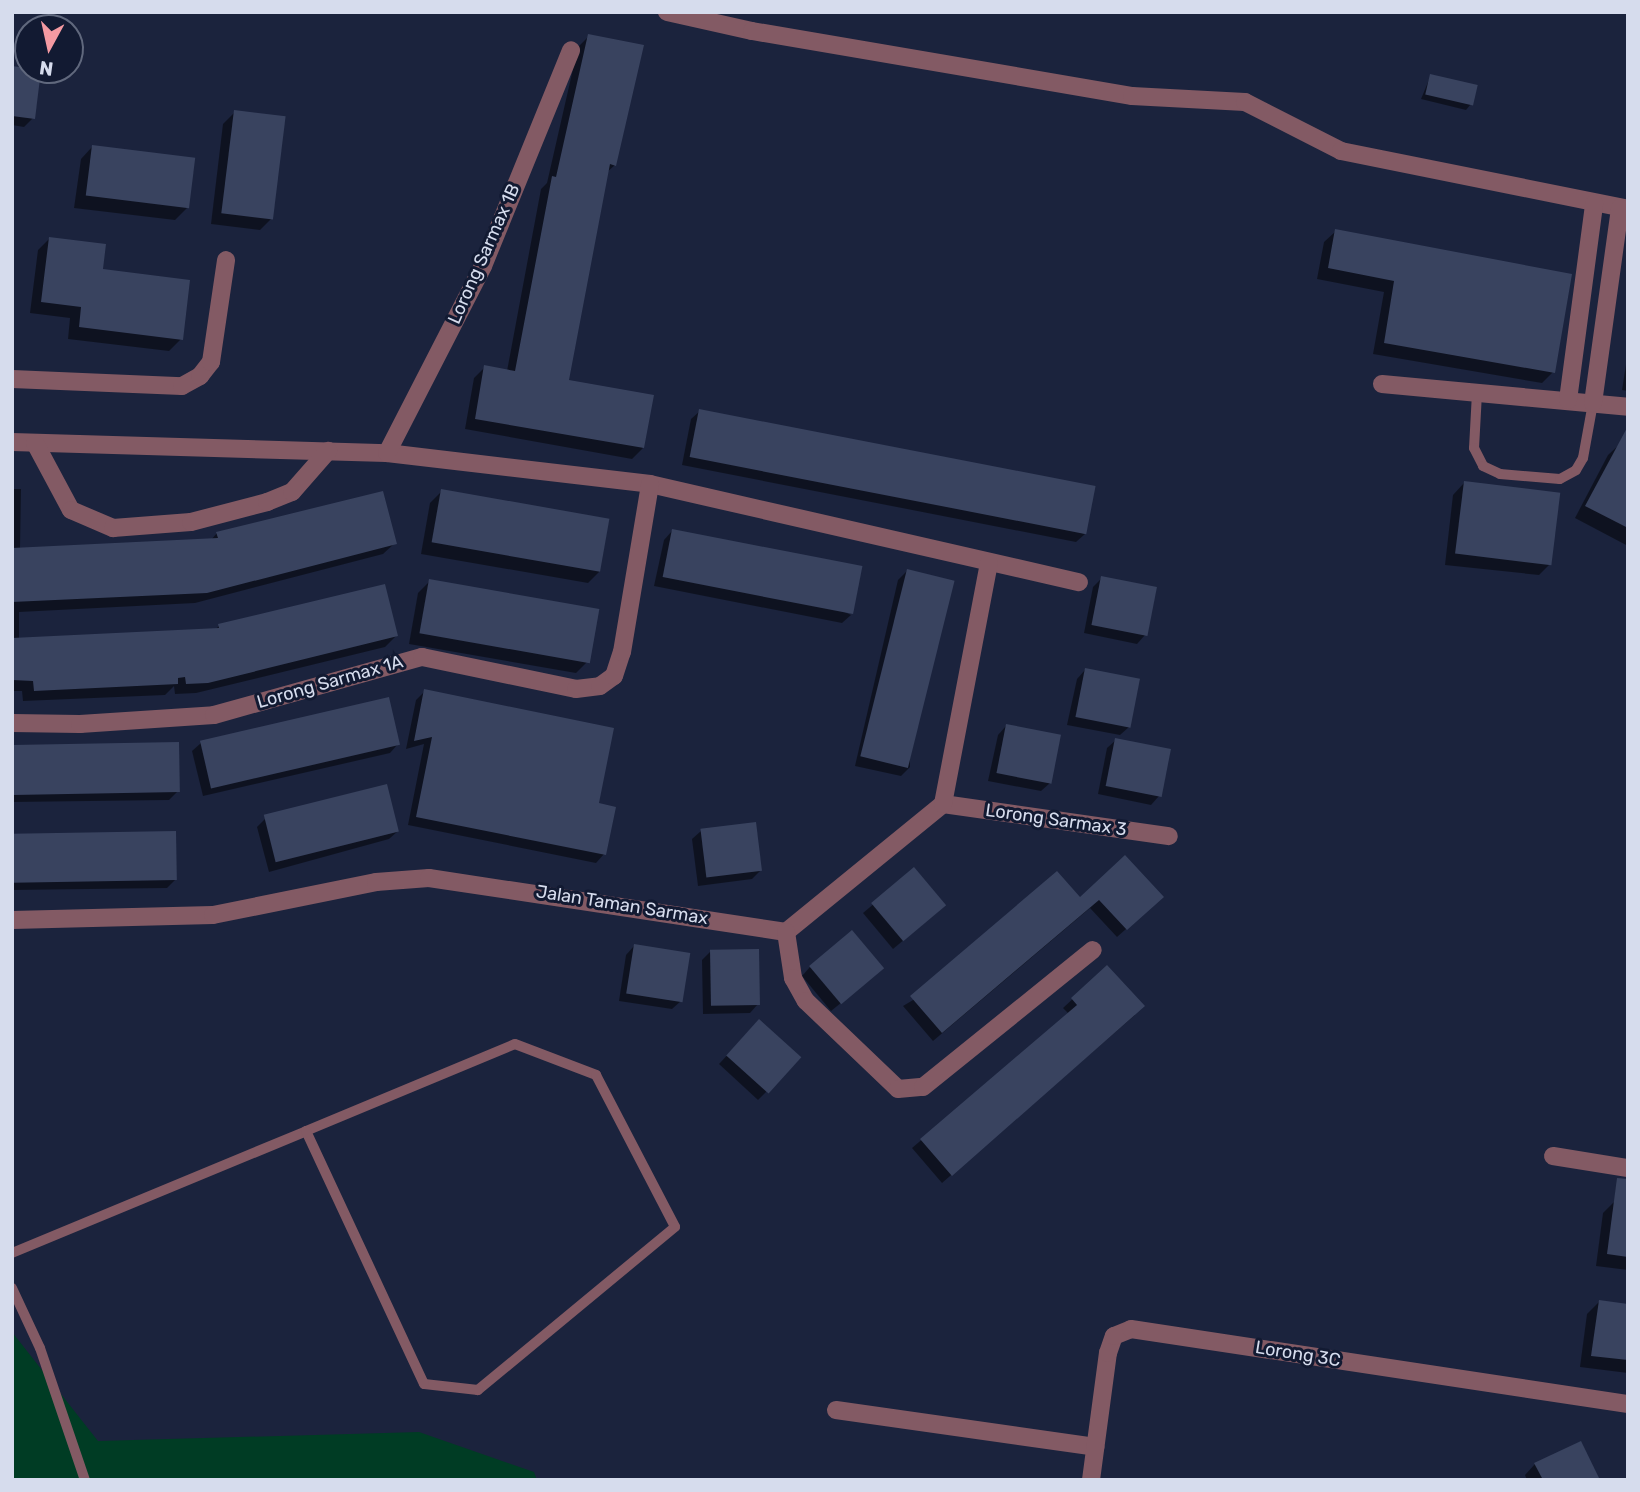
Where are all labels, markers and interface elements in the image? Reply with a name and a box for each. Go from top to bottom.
north arrow [14,14,84,84]
text: N [38,56,55,81]
street label: Lorong Sarmax 1B [443,181,525,327]
street label: Lorong Sarmax 1A [254,651,406,713]
street label: Lorong Sarmax 3 [984,799,1128,841]
street label: Jalan Taman Sarmax [534,881,710,929]
street label: Lorong 3C [1254,1337,1342,1371]

